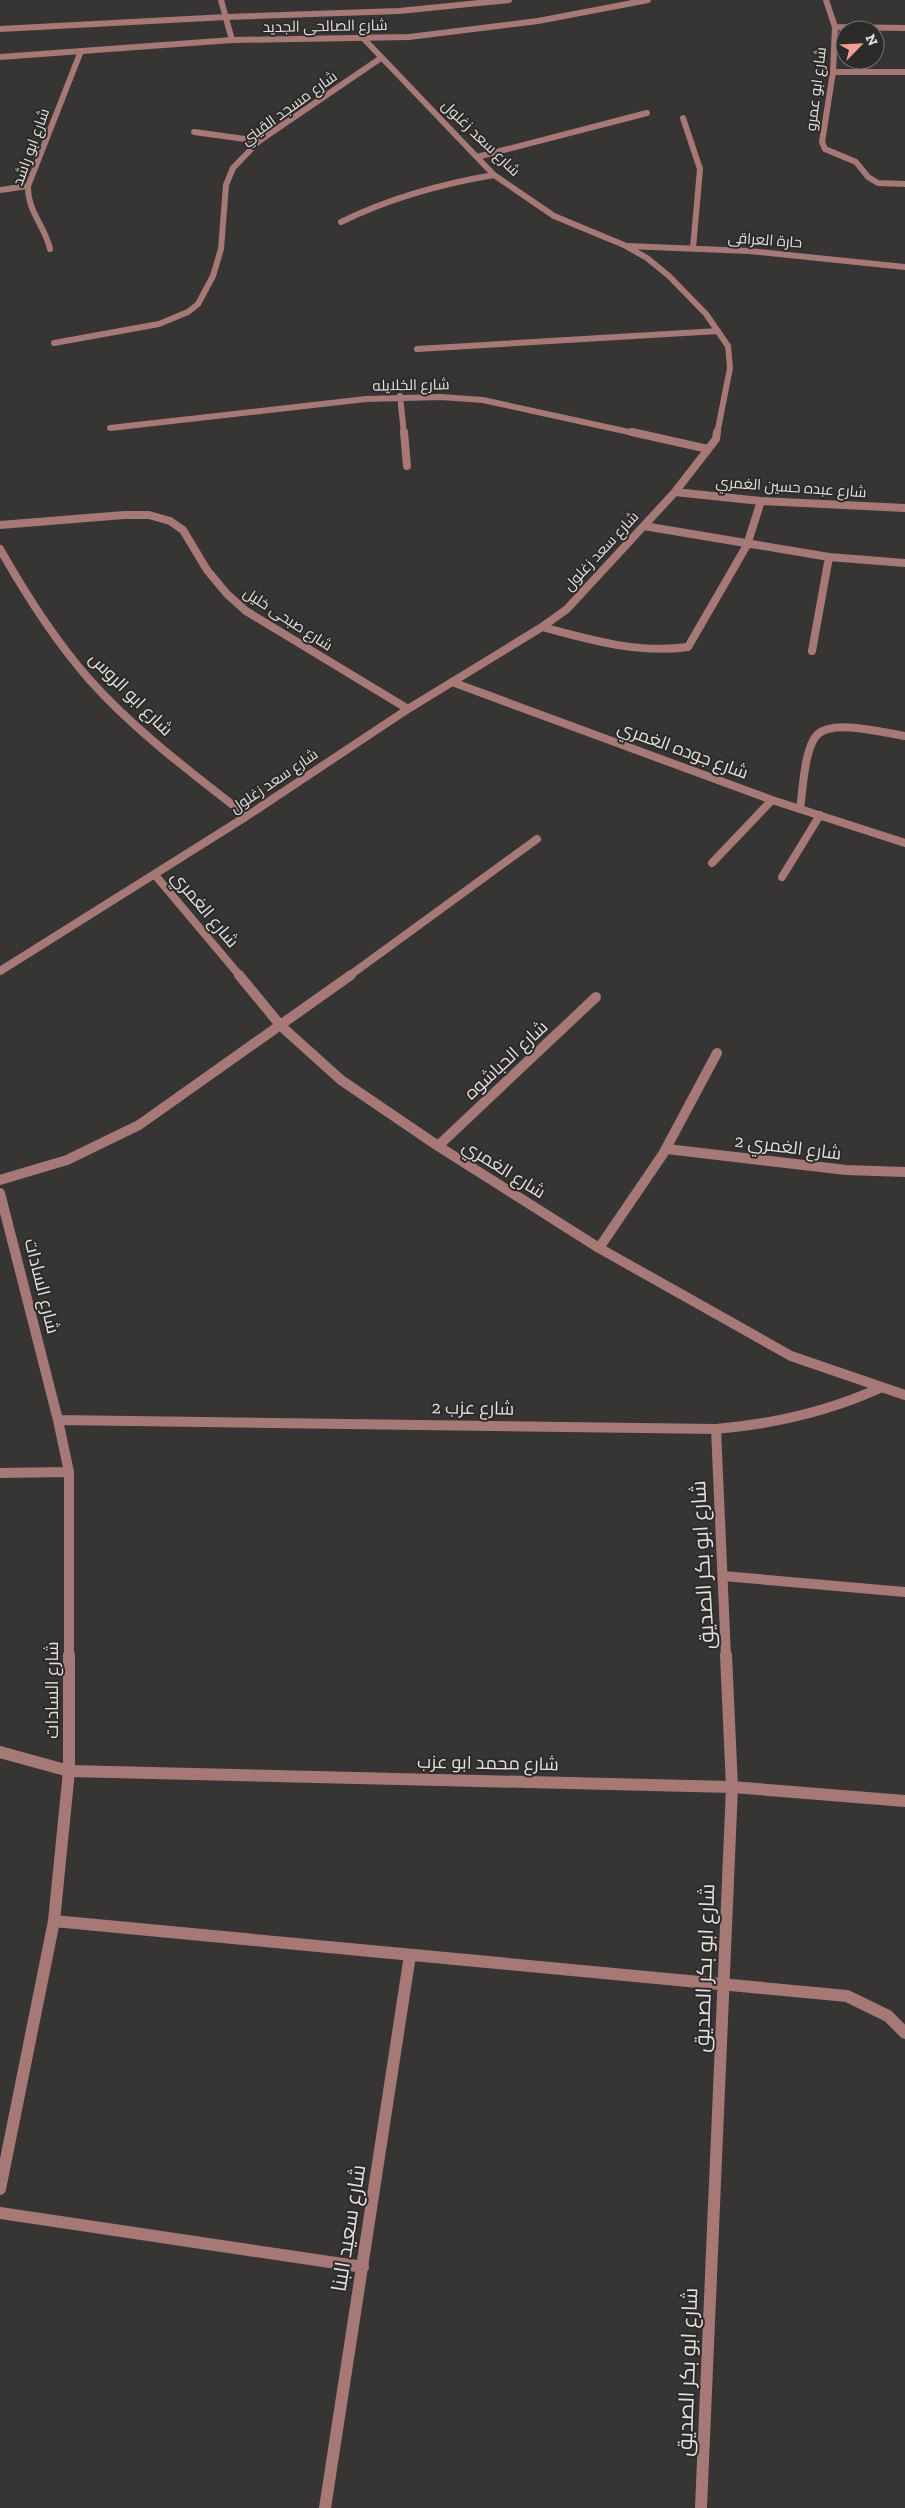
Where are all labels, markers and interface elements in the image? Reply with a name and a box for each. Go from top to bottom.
street label: شارع الصالحى الجديد [262,16,388,38]
north arrow [835,20,885,70]
text: N [861,32,881,49]
street label: شارع ابو عمرو [802,46,832,132]
street label: شارع مسجد القيني [237,67,342,151]
street label: شارع سعد زغلول [437,96,524,181]
street label: شارع ابو راشد [9,106,55,189]
street label: حارة العراقى [727,228,803,253]
street label: شارع الخلايله [372,375,450,397]
street label: شارع عبده حسين الغمري [715,473,867,504]
street label: شارع سعد زغلول [560,508,644,596]
street label: شارع صبحى خليل [239,583,336,656]
street label: شارع ابو الروس [84,647,178,741]
street label: شارع جوده الغمري [614,716,751,787]
street label: شارع سعد زغلول [227,745,322,819]
street label: شارع الغمري [164,866,244,954]
street label: شارع الحباشوه [460,1016,553,1105]
street label: شارع الغمري 2 [733,1130,843,1167]
street label: شارع الغمري [457,1135,550,1206]
street label: شارع السادات [19,1236,64,1336]
street label: شارع عزب 2 [431,1396,514,1421]
street label: شارع ابو بكر الصديق [685,1480,721,1650]
street label: شارع السادات [41,1641,64,1739]
street label: شارع محمد ابو عزب [417,1751,559,1776]
street label: شارع ابو بكر الصديق [689,1883,721,2053]
street label: شارع سعيد البنا [326,2163,372,2294]
street label: شارع ابو بكر الصديق [672,2287,704,2457]

